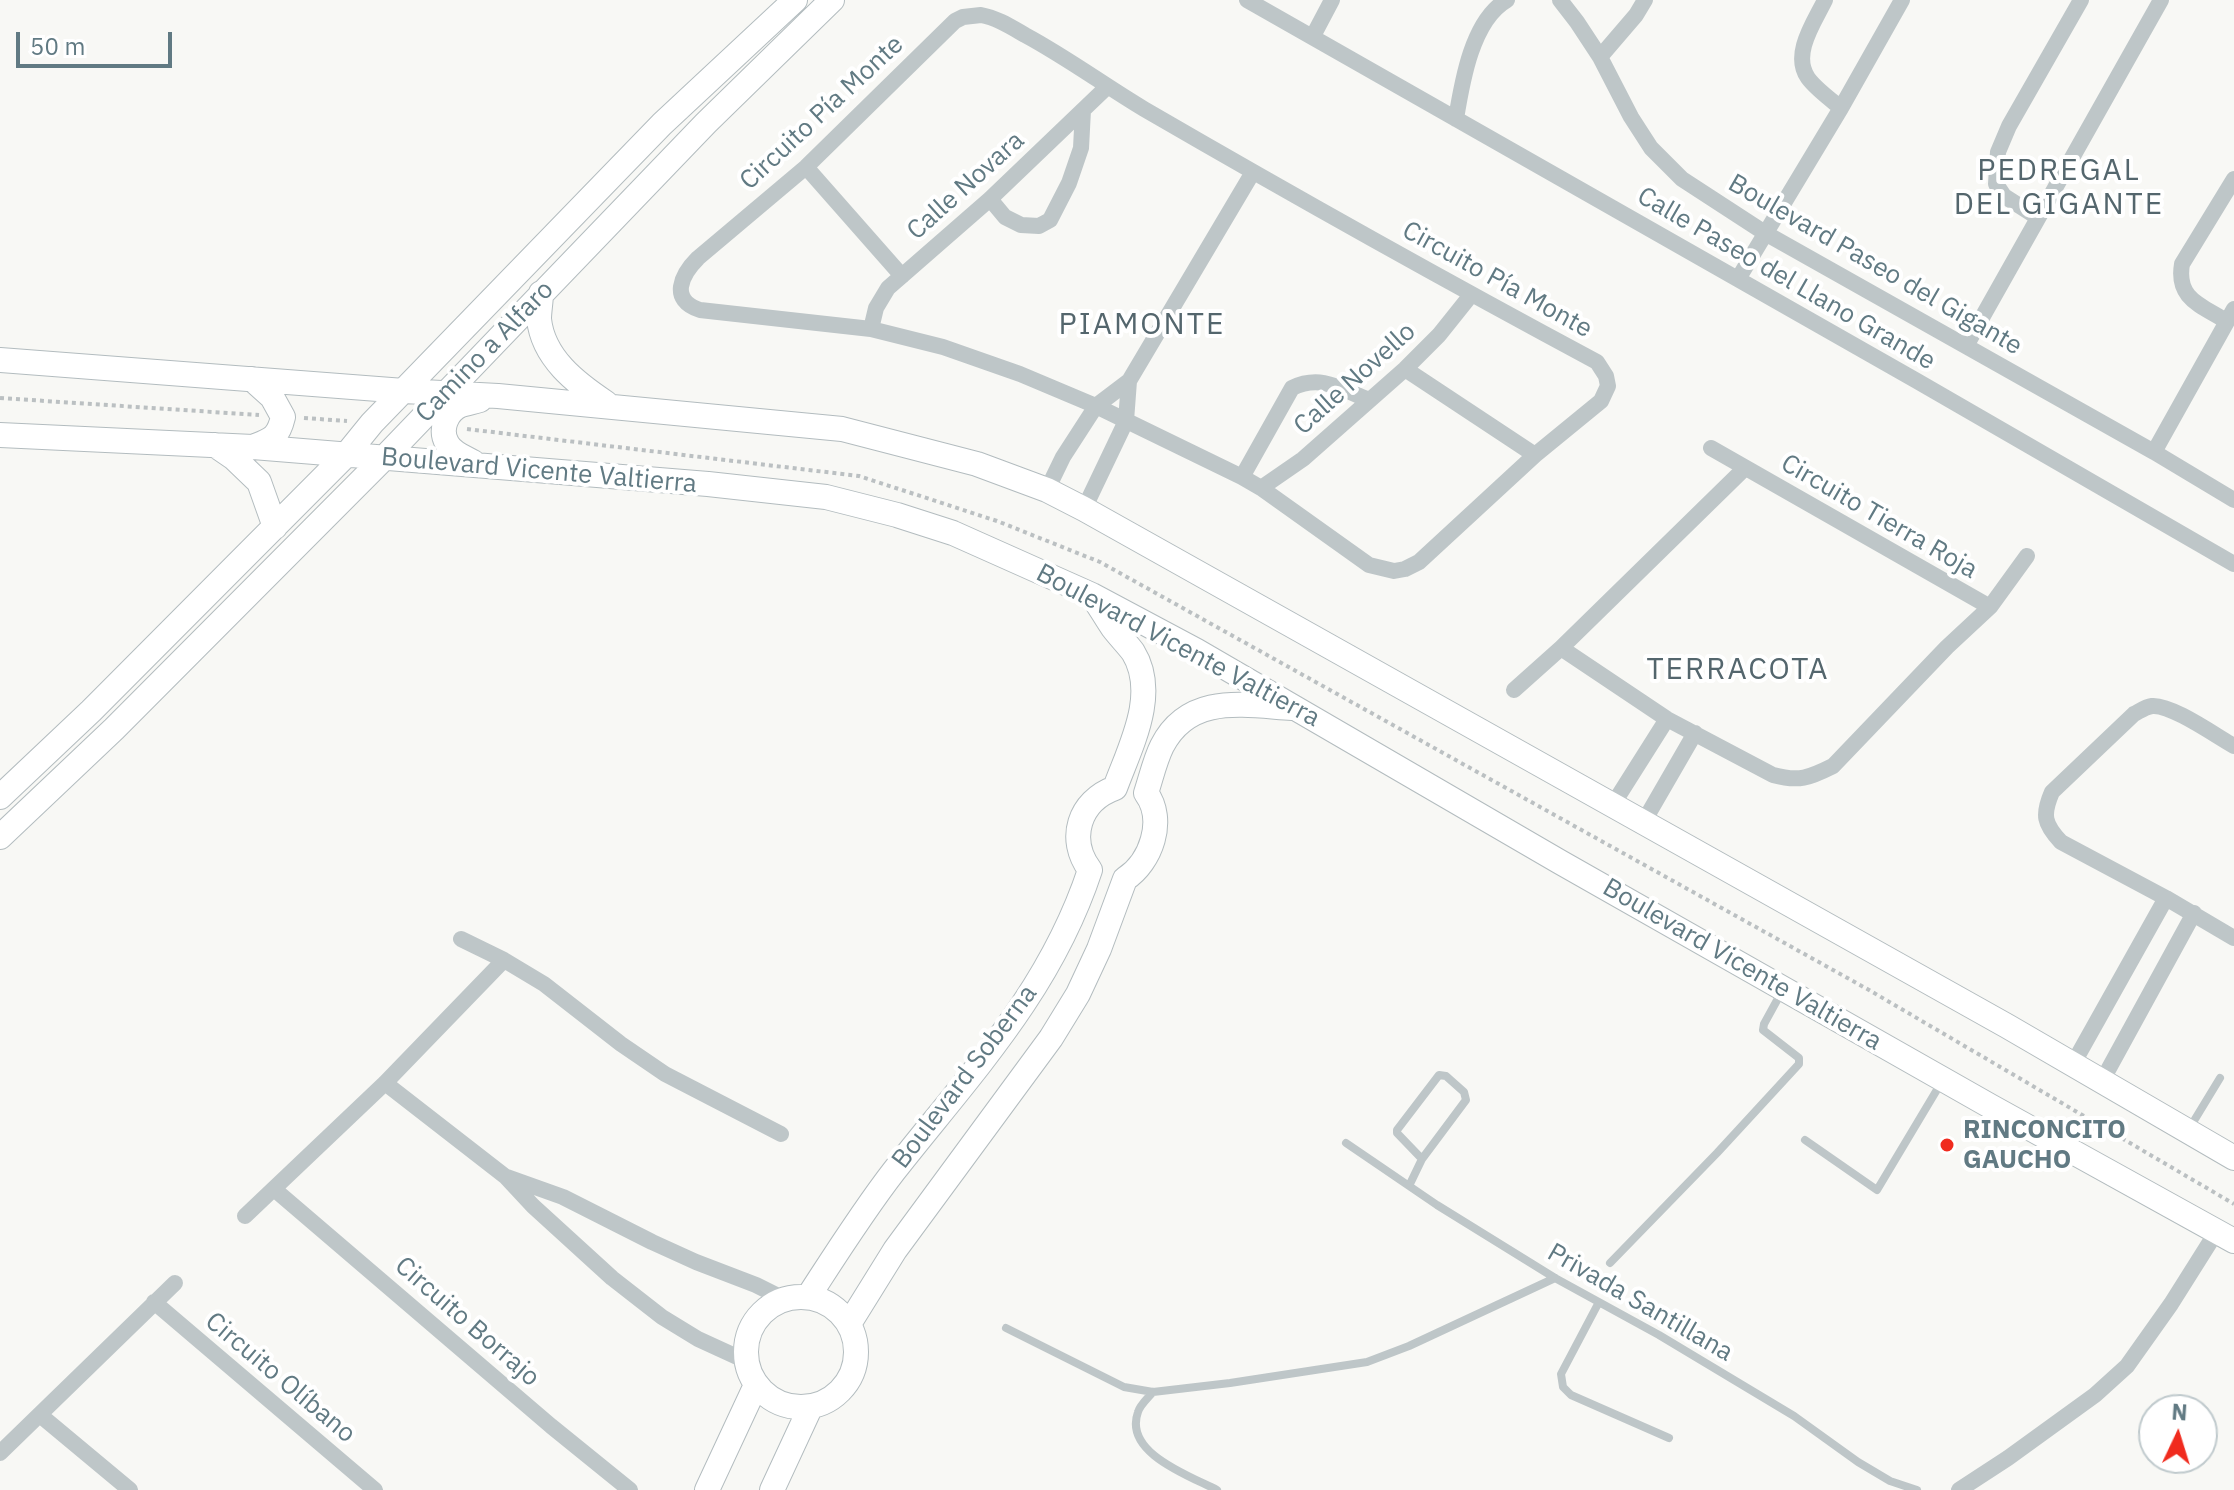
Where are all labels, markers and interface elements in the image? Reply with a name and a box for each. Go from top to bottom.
scale bar [20,16,176,66]
street label: Circuito Pía Monte [734,29,910,197]
text: 50 m [30,30,85,62]
street label: Calle Novara [901,125,1031,247]
district label: PEDREGAL DEL GIGANTE [1954,153,2164,224]
street label: Boulevard Paseo del Gigante [1722,168,2028,362]
street label: Calle Paseo del Llano Grande [1631,181,1941,377]
street label: Circuito Pía Monte [1397,215,1597,345]
street label: Camino a Alfaro [410,275,560,429]
district label: PIAMONTE [1059,307,1225,343]
street label: Calle Novello [1288,316,1422,442]
street label: Boulevard Vicente Valtierra [380,442,698,500]
street label: Circuito Tierra Roja [1775,448,1983,586]
street label: Boulevard Vicente Valtierra [1031,558,1325,734]
district label: TERRACOTA [1646,652,1830,688]
street label: Boulevard Vicente Valtierra [1597,872,1887,1058]
street label: Boulevard Soberna [886,979,1044,1175]
place label: RINCONCITO GAUCHO [1963,1114,2126,1176]
marker: RINCONCITO GAUCHO [1938,1136,1956,1154]
street label: Privada Santillana [1542,1237,1738,1369]
street label: Circuito Borrajo [388,1251,546,1393]
street label: Circuito Olíbano [199,1306,361,1450]
north arrow [2138,1394,2218,1474]
text: N [2171,1397,2189,1427]

